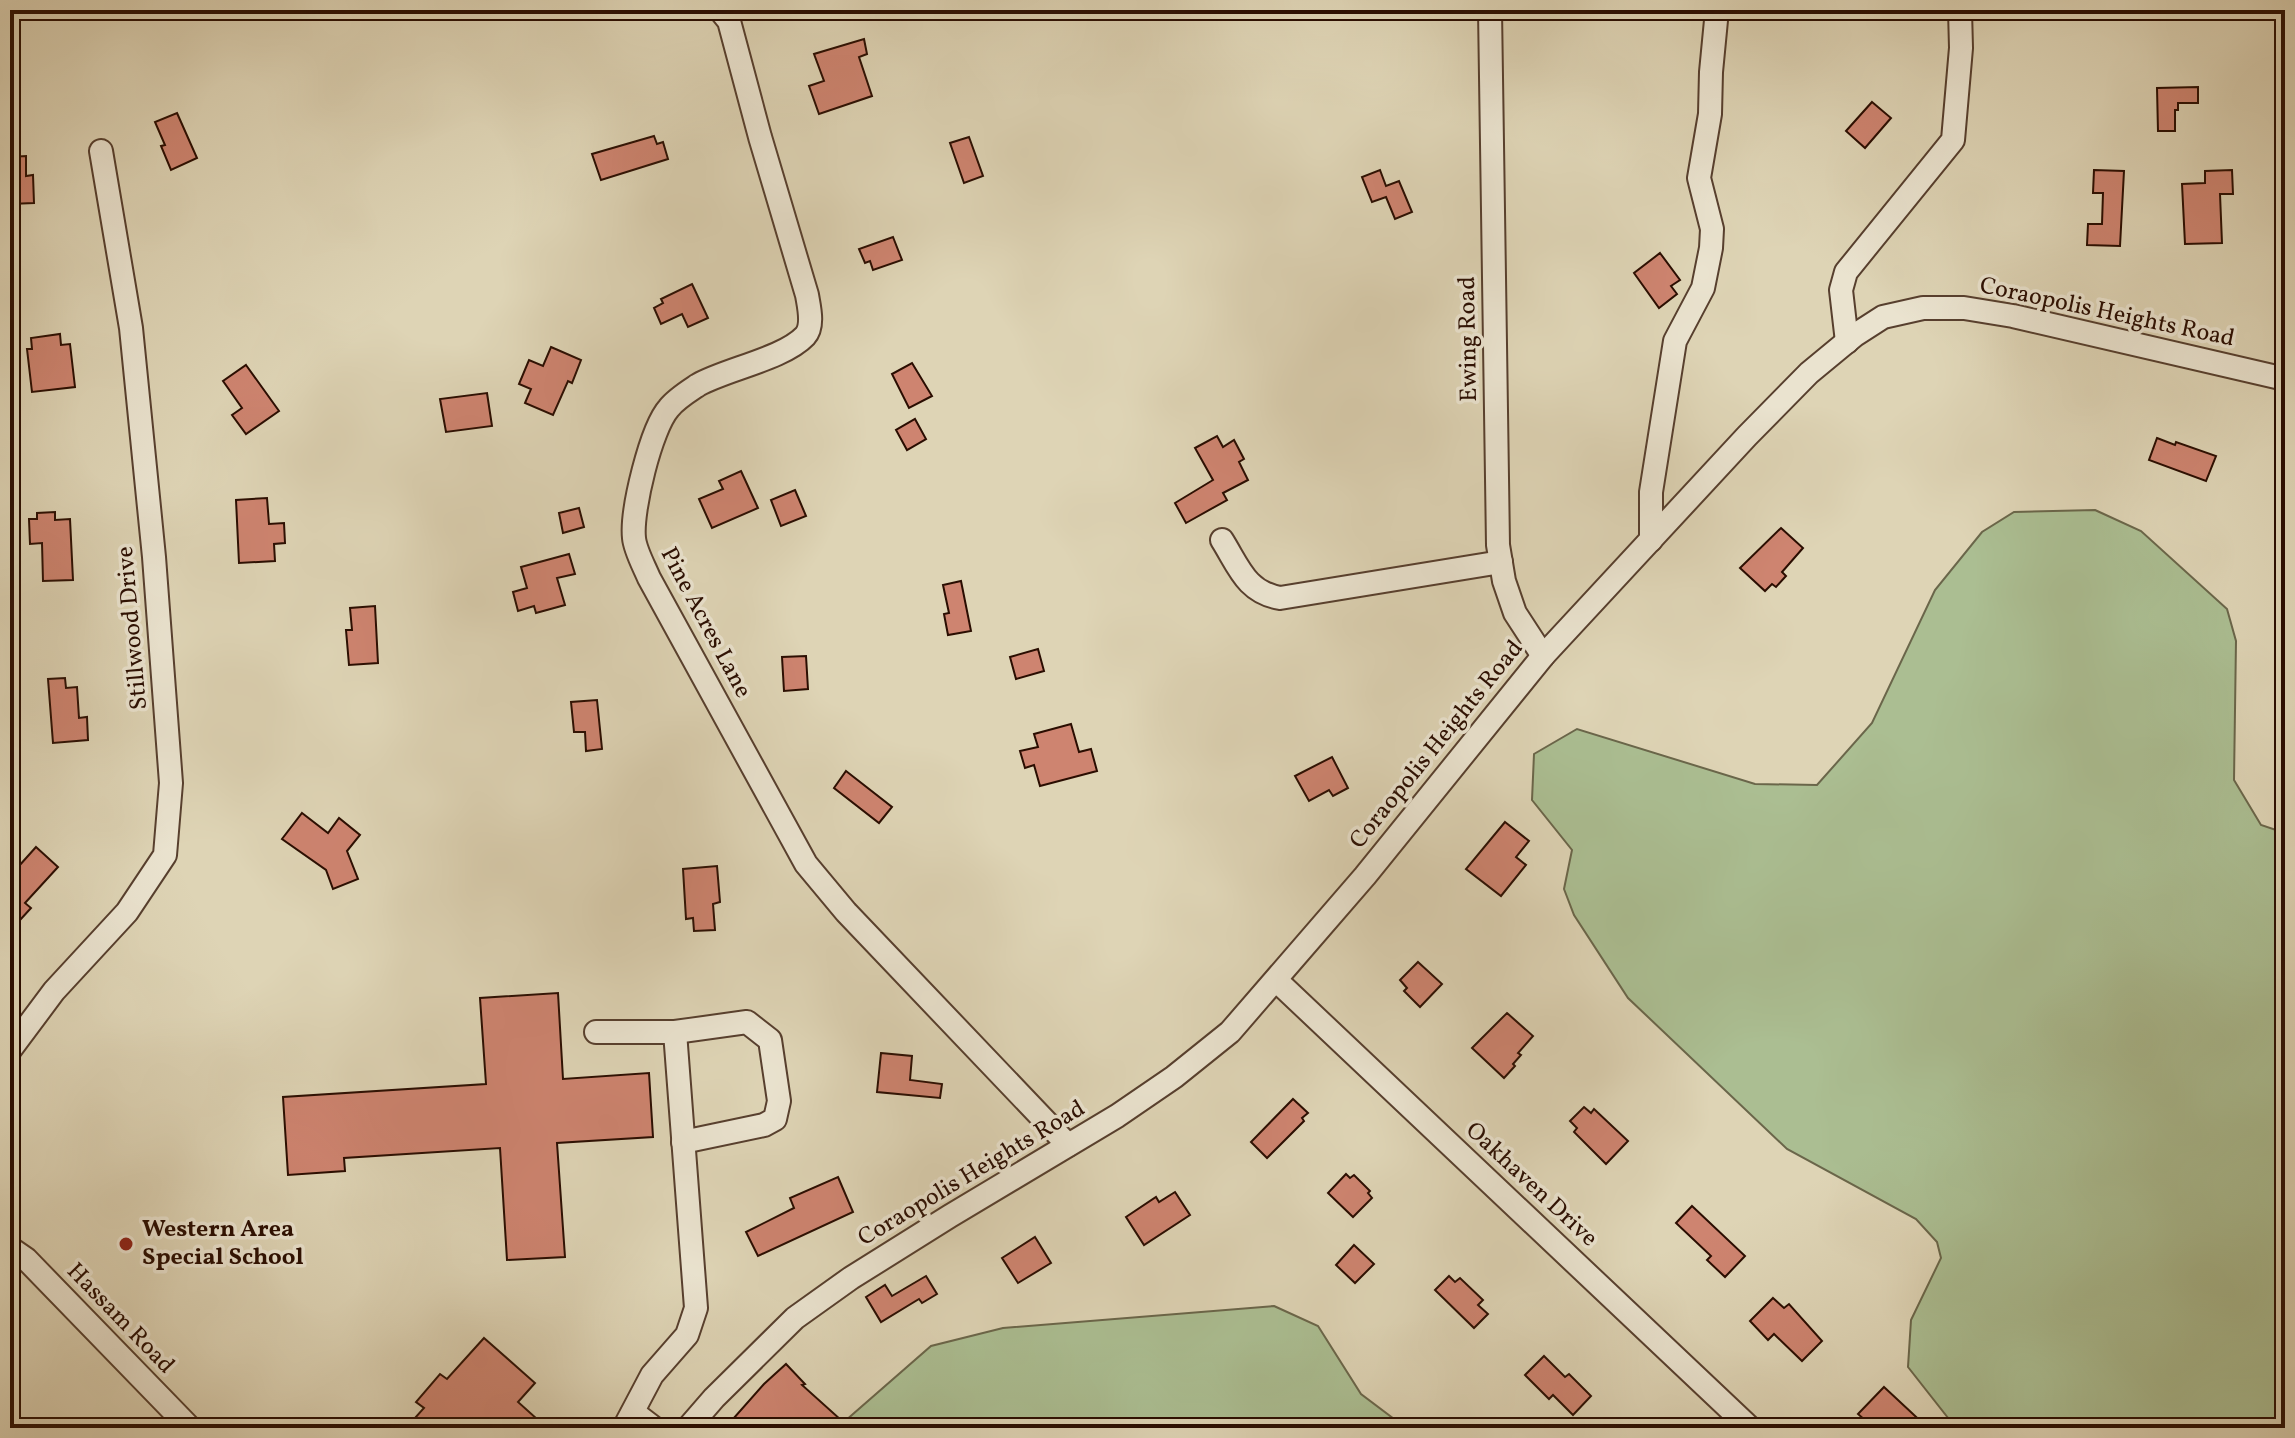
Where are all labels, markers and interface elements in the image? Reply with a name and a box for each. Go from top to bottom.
street label: Coraopolis Heights Road [1976,269,2238,357]
street label: Ewing Road [1451,276,1487,402]
street label: Pine Acres Lane [651,542,759,704]
street label: Stillwood Drive [109,545,157,711]
street label: Coraopolis Heights Road [1342,633,1532,857]
street label: Coraopolis Heights Road [852,1092,1092,1256]
street label: Oakhaven Drive [1457,1115,1605,1255]
place label: Western Area Special School [142,1213,304,1275]
marker: Western Area Special School [117,1235,135,1253]
street label: Hassam Road [58,1256,182,1382]

